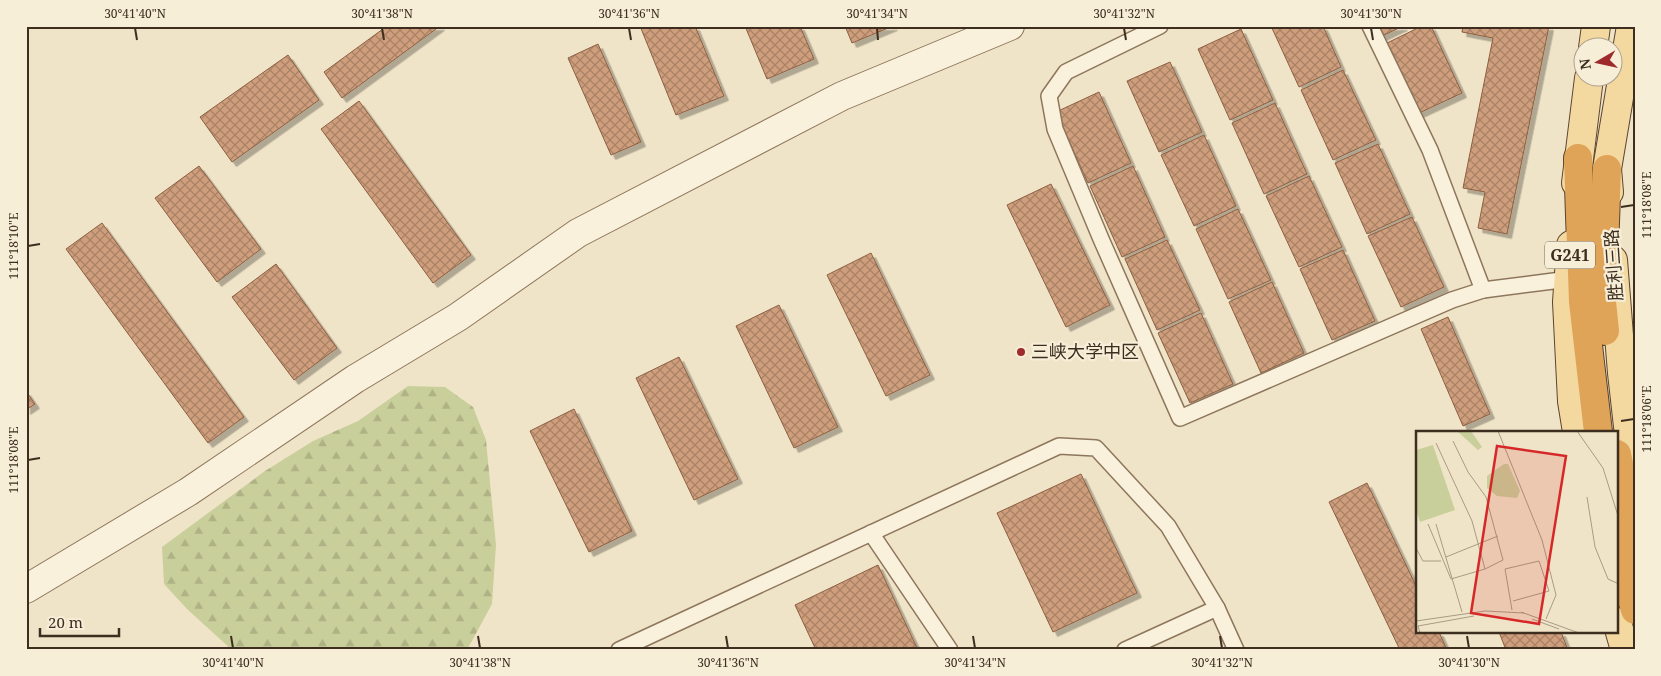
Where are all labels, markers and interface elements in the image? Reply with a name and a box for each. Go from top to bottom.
text: 30°41'40"N [104,5,166,22]
text: 30°41'38"N [351,5,413,22]
text: 30°41'36"N [598,5,660,22]
text: 30°41'34"N [846,5,908,22]
text: 30°41'32"N [1093,5,1155,22]
text: 30°41'30"N [1340,5,1402,22]
north arrow [1574,38,1624,88]
text: N [1574,57,1595,71]
text: 111°18'08"E [1638,172,1655,238]
text: 111°18'10"E [5,213,22,279]
street label: 胜利三路 [1599,228,1627,302]
road number: G241 [1545,242,1595,268]
place label: 三峡大学中区 [1031,339,1139,363]
marker: 三峡大学中区 [1015,346,1027,358]
text: 111°18'06"E [1638,386,1655,452]
text: 111°18'08"E [5,427,22,493]
inset map [1416,431,1618,634]
scale bar [40,606,119,638]
text: 20 m [48,612,83,632]
text: 30°41'40"N [202,654,264,671]
text: 30°41'38"N [449,654,511,671]
text: 30°41'36"N [697,654,759,671]
text: 30°41'34"N [944,654,1006,671]
text: 30°41'32"N [1191,654,1253,671]
text: 30°41'30"N [1438,654,1500,671]

